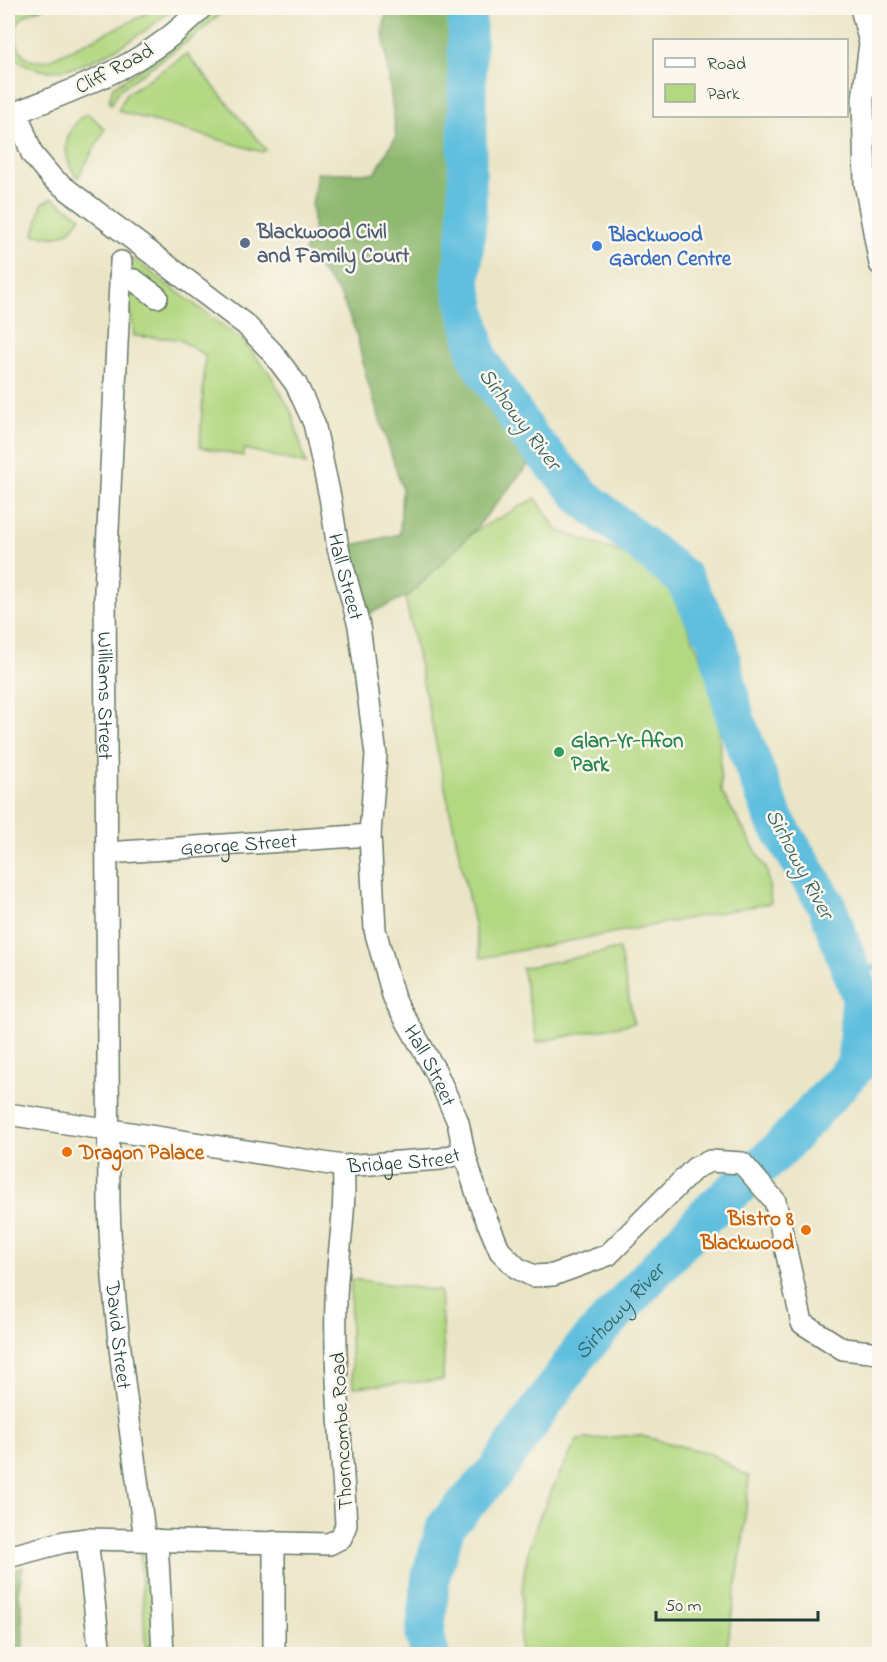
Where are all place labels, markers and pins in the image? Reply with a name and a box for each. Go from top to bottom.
place label: Blackwood Civil and Family Court [256,218,410,274]
place label: Blackwood Garden Centre [608,221,732,275]
marker: Blackwood Civil and Family Court [238,236,252,250]
marker: Blackwood Garden Centre [590,239,604,253]
place label: Glan-Yr-Afon Park [571,727,683,781]
marker: Glan-Yr-Afon Park [552,745,566,759]
place label: Dragon Palace [78,1139,205,1171]
marker: Dragon Palace [60,1145,74,1159]
place label: Bistro 8 Blackwood [700,1205,794,1259]
marker: Bistro 8 Blackwood [799,1223,813,1237]

